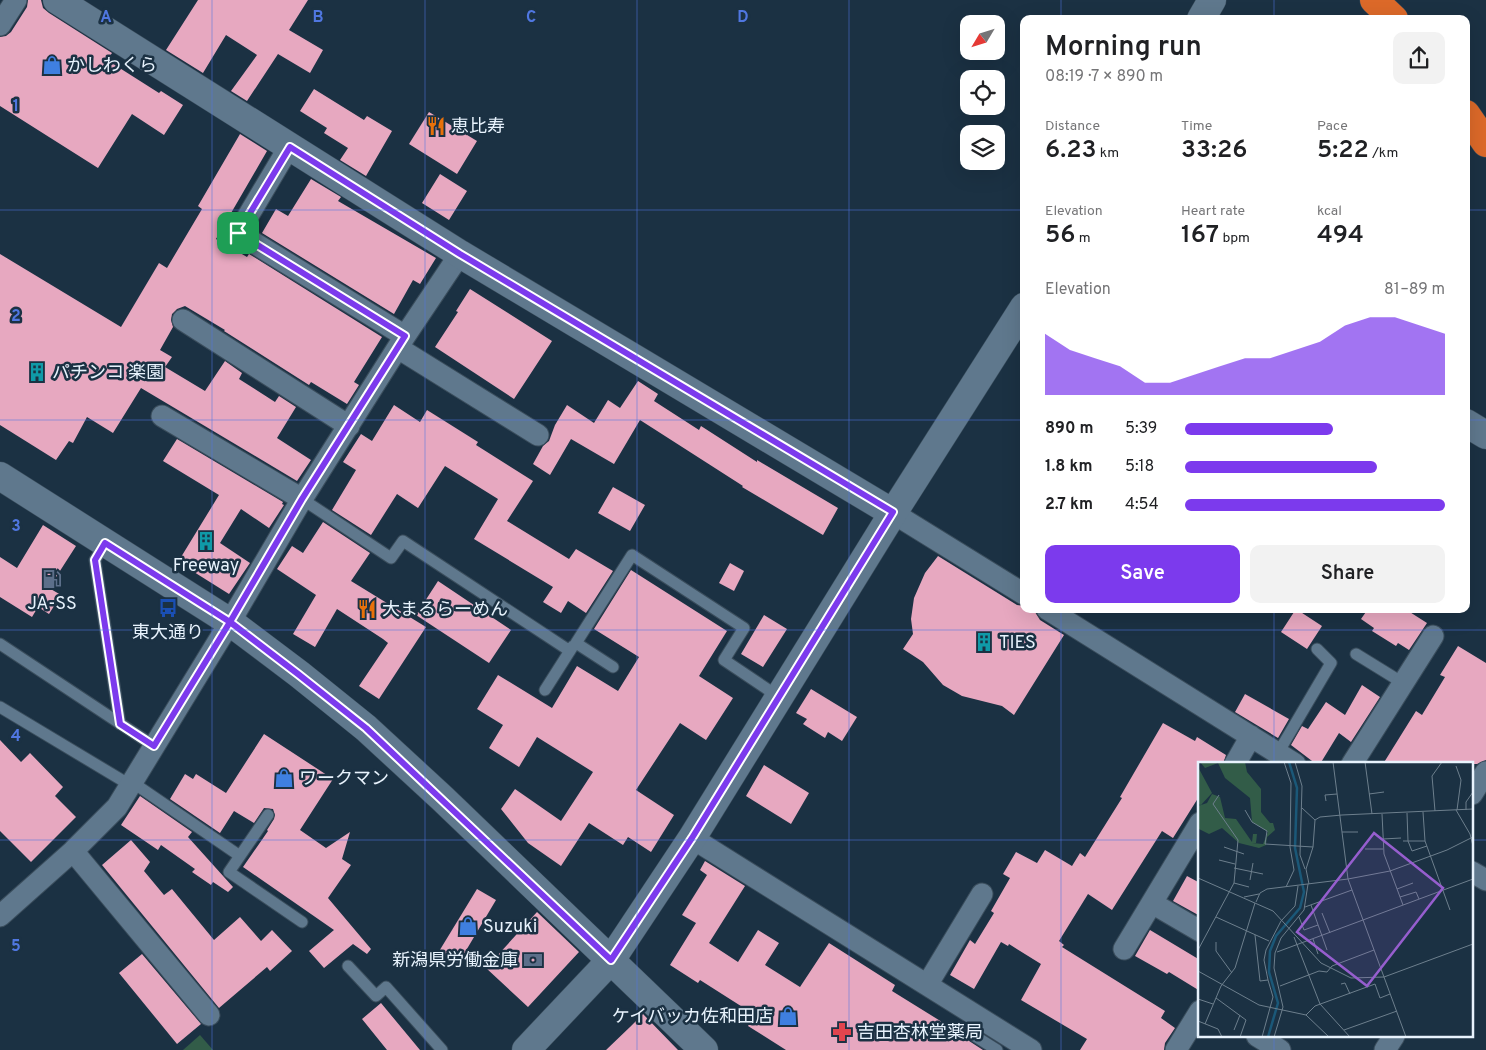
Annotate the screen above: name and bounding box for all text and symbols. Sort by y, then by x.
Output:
text: A [100,8,112,28]
text: B [312,8,324,28]
text: C [526,8,536,28]
text: D [737,8,749,28]
north arrow [960,15,1005,60]
map controls [960,15,1005,170]
text: Morning run [1045,30,1202,66]
button: share [1393,32,1445,84]
shop icon: かしわくら [41,54,63,76]
place label: かしわくら [67,55,157,78]
text: 08:19 · 7 × 890 m [1045,67,1163,87]
button: locate [960,70,1005,115]
text: 1 [13,97,19,117]
restaurant icon: 恵比寿 [425,115,447,137]
place label: 恵比寿 [451,116,505,139]
text: Distance [1045,118,1100,135]
text: Time [1181,118,1212,135]
text: Pace [1317,118,1348,135]
button: layers [960,125,1005,170]
text: 6.23 [1045,135,1096,167]
text: 33:26 [1181,135,1247,167]
text: 5:22 [1317,135,1369,167]
text: km [1096,145,1119,162]
text: /km [1369,145,1398,162]
text: Elevation [1045,203,1103,220]
text: Heart rate [1181,203,1245,220]
text: kcal [1317,203,1342,220]
pin [217,212,259,254]
icon: arrive [224,219,252,247]
text: 56 [1045,220,1076,252]
text: 167 [1181,220,1219,252]
text: 494 [1317,220,1364,252]
text: m [1076,230,1091,247]
text: bpm [1219,230,1250,247]
text: Elevation [1045,280,1111,300]
text: 81–89 m [1384,280,1445,300]
text: 2 [11,307,21,327]
building icon: パチンコ 楽園 [26,361,48,383]
place label: パチンコ 楽園 [52,362,164,385]
text: 890 m [1045,419,1093,439]
text: 5:39 [1125,419,1157,439]
text: 1.8 km [1045,457,1092,477]
text: 5:18 [1125,457,1154,477]
text: 2.7 km [1045,495,1093,515]
text: 4:54 [1125,495,1159,515]
text: 3 [11,517,21,537]
building icon: Freeway [195,530,217,552]
button: Save [1045,545,1240,603]
button: Share [1250,545,1445,603]
place label: Freeway [173,555,239,578]
fuel station icon: JA-SS [41,568,63,590]
place label: JA-SS [27,593,77,616]
bus stop icon: 東大通り [157,597,179,619]
restaurant icon: 大まるらーめん [356,598,378,620]
place label: 大まるらーめん [382,599,508,622]
place label: 東大通り [132,622,204,645]
building icon: TIES [973,631,995,653]
place label: TIES [999,632,1036,655]
text: 4 [11,727,21,747]
inset map [1198,762,1474,1038]
shop icon: ワークマン [273,767,295,789]
place label: ワークマン [299,768,389,791]
shop icon: Suzuki [457,915,479,937]
place label: Suzuki [483,916,537,939]
text: 5 [11,937,21,957]
bank icon: 新潟県労働金庫 [522,949,544,971]
place label: 新潟県労働金庫 [392,950,518,973]
shop icon: ケイバッカ佐和田店 [777,1005,799,1027]
place label: ケイバッカ佐和田店 [612,1006,773,1029]
pharmacy icon: 吉田杏林堂薬局 [831,1021,853,1043]
place label: 吉田杏林堂薬局 [857,1022,983,1045]

